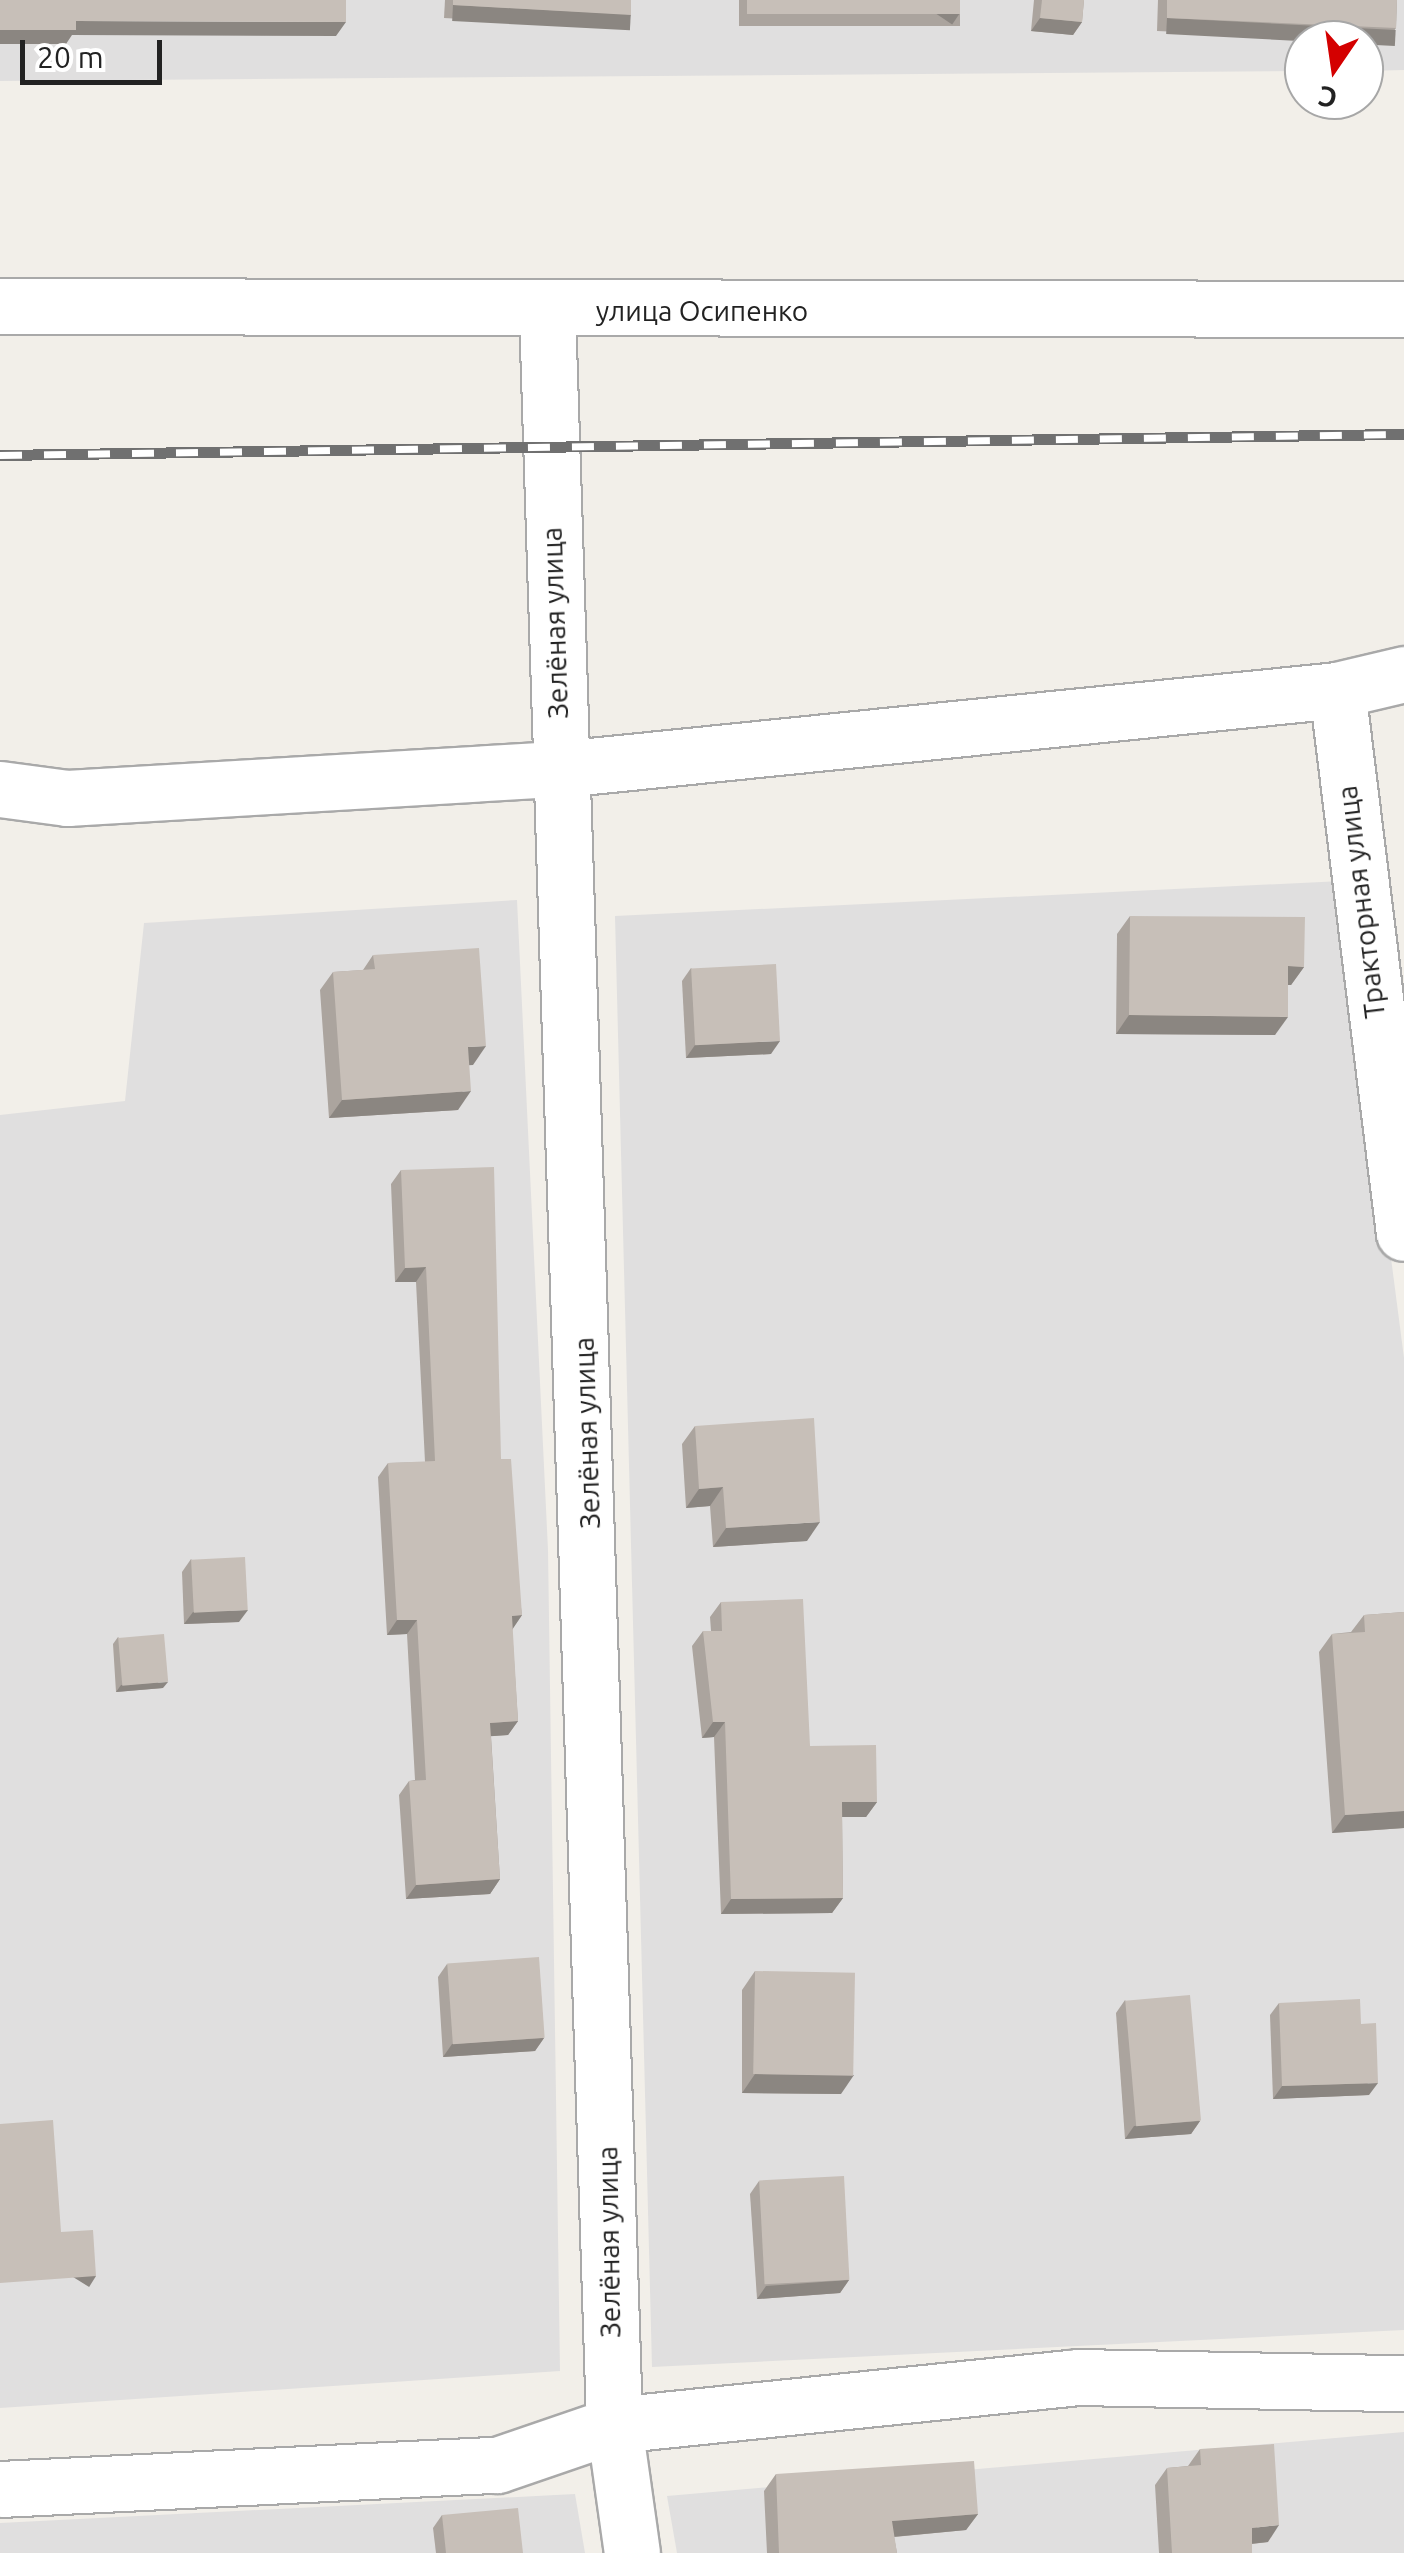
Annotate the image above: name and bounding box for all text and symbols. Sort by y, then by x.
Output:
scale bar [25,20,168,82]
north arrow [1284,20,1384,120]
text: 20 m [37,40,104,74]
text: С [1315,81,1340,115]
street label: улица Осипенко [596,294,808,328]
street label: Зелёная улица [535,527,575,719]
street label: Тракторная улица [1330,784,1392,1020]
street label: Зелёная улица [567,1337,607,1529]
street label: Зелёная улица [591,2146,627,2338]

